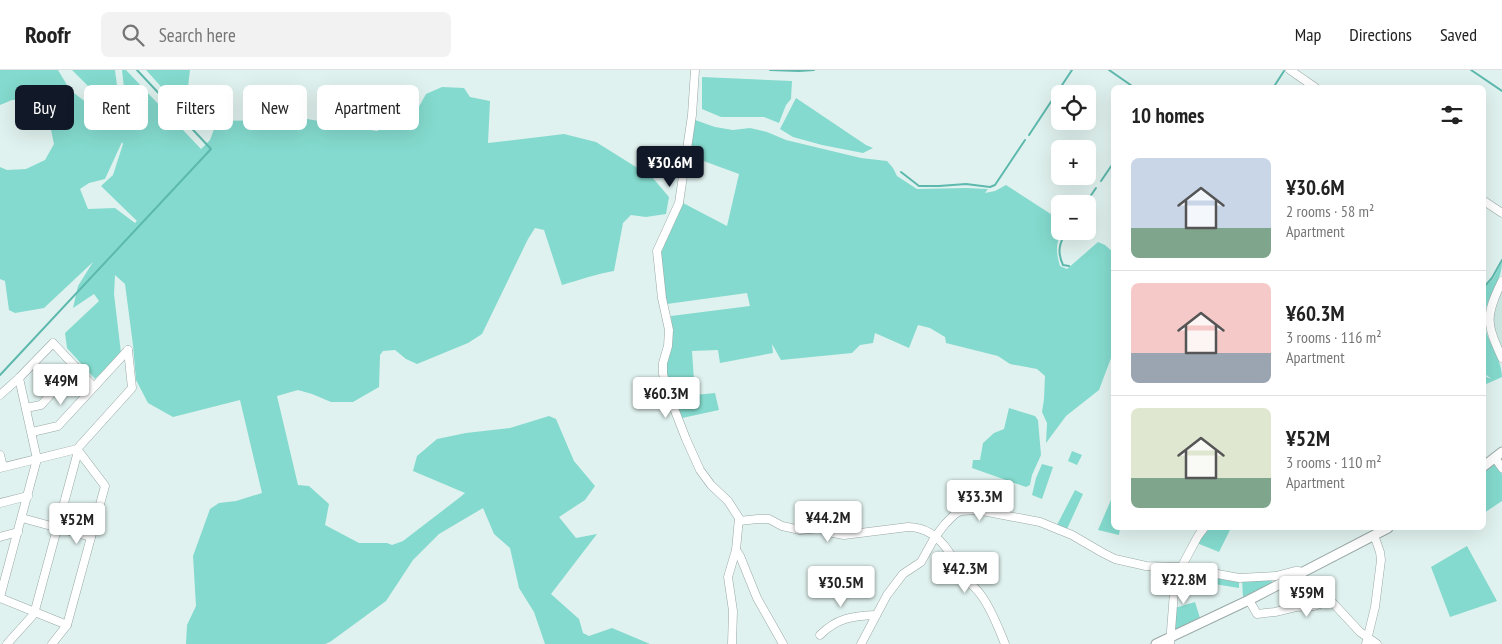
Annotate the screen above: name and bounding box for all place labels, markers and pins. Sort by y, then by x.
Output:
pin: ¥30.6M [629,146,711,188]
pin: ¥49M [31,364,91,406]
pin: ¥60.3M [625,376,707,419]
pin: ¥33.3M [939,480,1021,522]
pin: ¥44.2M [787,500,869,543]
pin: ¥52M [47,502,107,545]
pin: ¥42.3M [924,552,1006,594]
pin: ¥22.8M [1143,562,1225,605]
pin: ¥30.5M [800,566,882,608]
pin: ¥59M [1277,576,1337,618]

